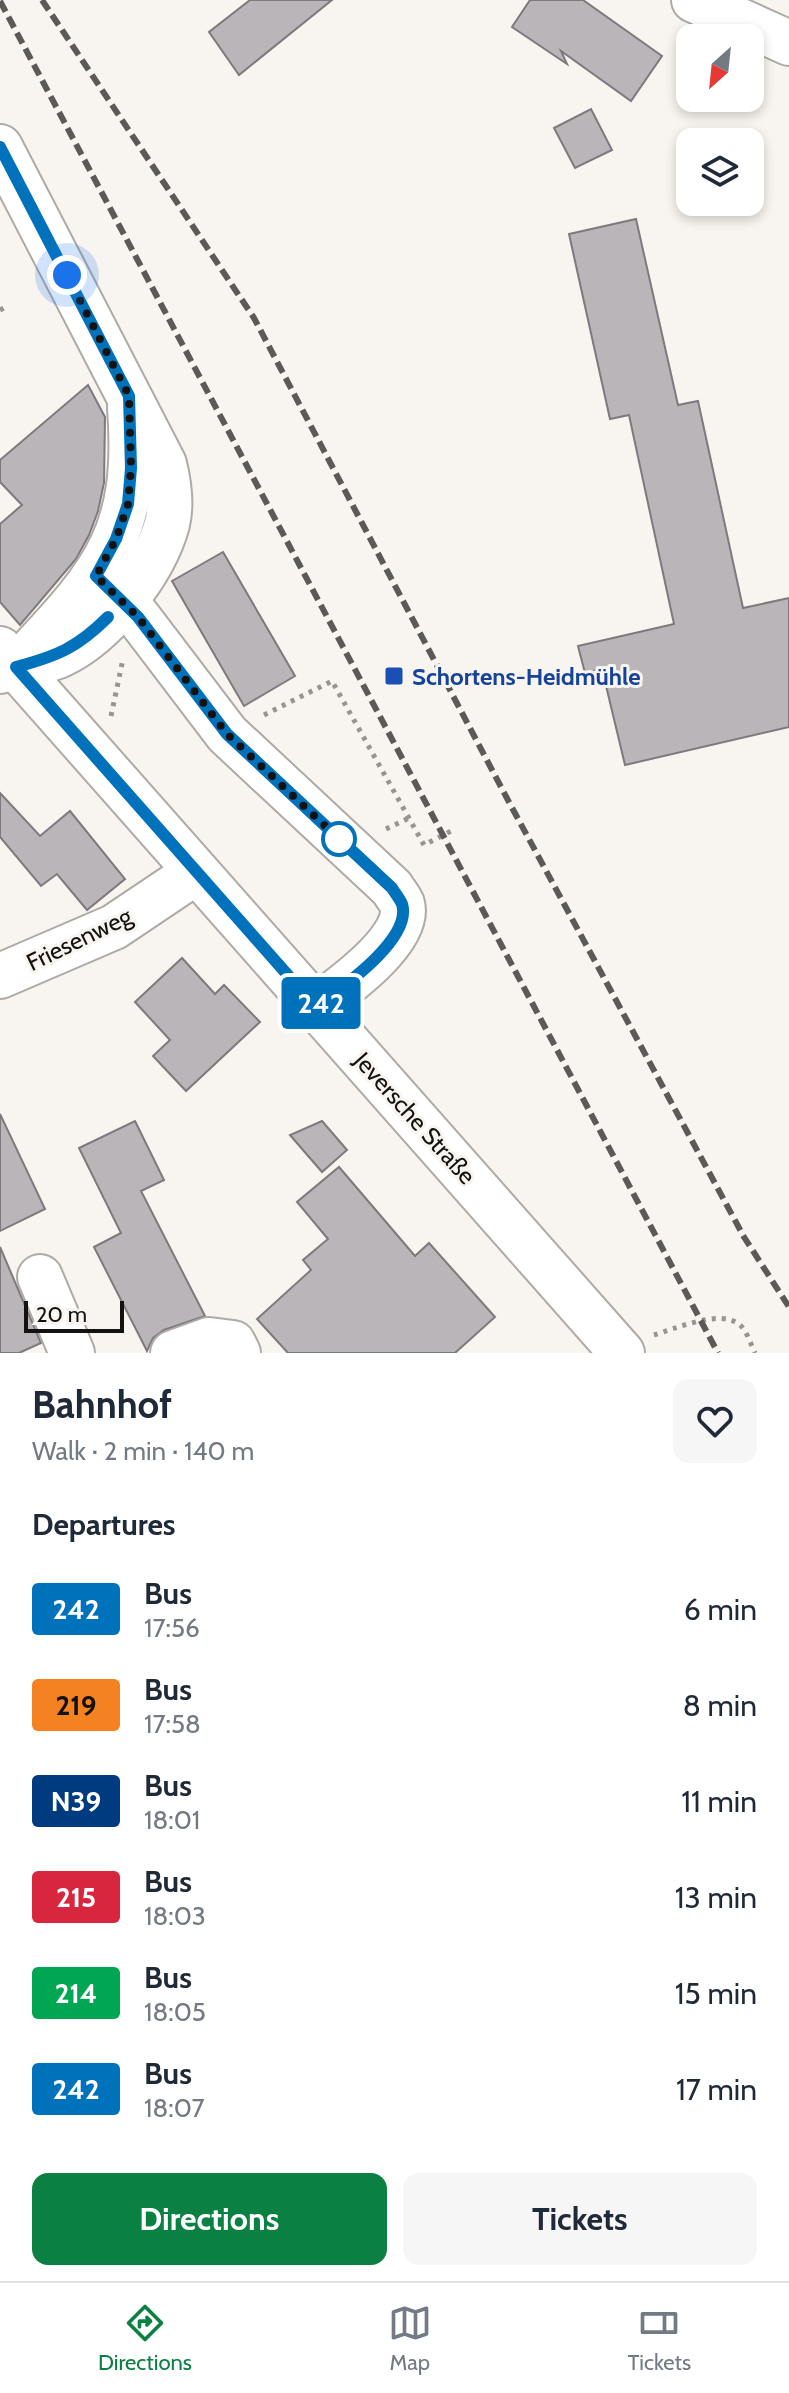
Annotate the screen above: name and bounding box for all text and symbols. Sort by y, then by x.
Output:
north arrow [676,24,764,112]
map controls [676,24,764,216]
button: layers [676,128,764,216]
your location [47,255,87,295]
place label: Schortens-Heidmühle [412,662,641,691]
marker: Schortens-Heidmühle [383,665,405,687]
unlabelled marker [322,822,356,856]
street label: Friesenweg [22,901,137,977]
line badge: 242 [275,977,367,1029]
text: 242 [297,986,345,1020]
street label: Jeversche Straße [347,1045,482,1190]
scale bar [24,1297,124,1333]
text: 20 m [36,1301,87,1328]
button: heart [673,1379,757,1463]
text: Bahnhof [32,1381,172,1428]
text: Walk · 2 min · 140 m [32,1435,254,1467]
text: Departures [32,1506,176,1543]
text: Bus [144,1575,192,1612]
text: 6 min [684,1591,757,1628]
text: 242 [52,1592,100,1626]
text: 17:56 [144,1612,200,1644]
text: Bus [144,1671,192,1708]
text: 8 min [683,1687,757,1724]
text: 219 [56,1688,96,1722]
text: 17:58 [144,1708,201,1740]
text: Bus [144,1767,192,1804]
text: 11 min [681,1783,757,1820]
text: N39 [51,1784,101,1818]
text: 18:01 [144,1804,200,1836]
text: Bus [144,1863,192,1900]
text: 13 min [675,1879,757,1916]
text: 215 [56,1880,96,1914]
text: 18:03 [144,1900,206,1932]
text: Bus [144,1959,192,1996]
text: 15 min [675,1975,757,2012]
text: 214 [55,1976,97,2010]
text: 18:05 [144,1996,206,2028]
text: Bus [144,2055,192,2092]
text: 17 min [676,2071,757,2108]
text: 242 [52,2072,100,2106]
text: 18:07 [144,2092,205,2124]
button: Directions [32,2173,387,2265]
button: Tickets [403,2173,757,2265]
tab: Directions [98,2301,192,2376]
tab: Map [388,2301,432,2376]
tab: Tickets [628,2301,691,2376]

